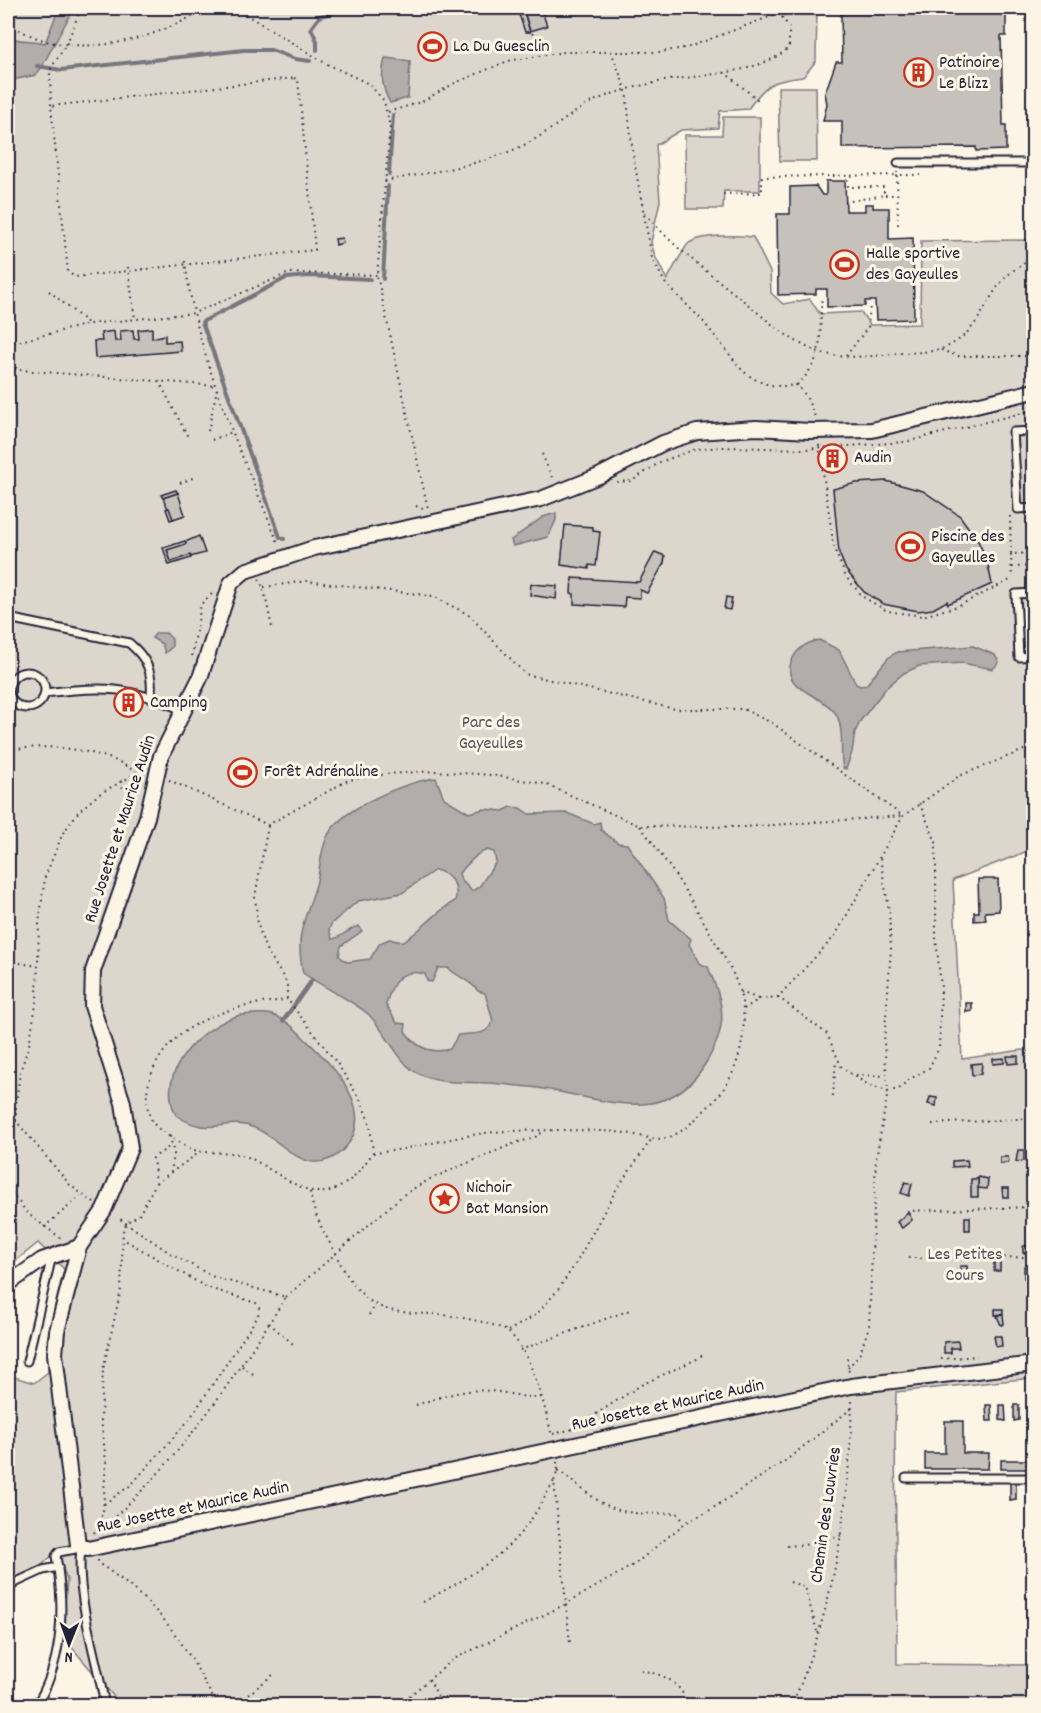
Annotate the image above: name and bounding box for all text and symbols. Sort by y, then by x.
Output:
sports icon: La Du Guesclin [416,31,448,63]
place label: La Du Guesclin [453,35,550,60]
place label: Patinoire Le Blizz [939,51,1000,97]
building icon: Patinoire Le Blizz [902,57,934,89]
place label: Halle sportive des Gayeulles [866,242,960,288]
sports icon: Halle sportive des Gayeulles [829,248,861,280]
building icon: Audin [817,442,849,474]
place label: Audin [854,446,892,471]
place label: Piscine des Gayeulles [931,525,1005,571]
sports icon: Piscine des Gayeulles [894,531,926,563]
building icon: Camping [113,687,145,719]
place label: Camping [150,691,208,716]
park label: Parc des Gayeulles [459,711,523,757]
street label: Rue Josette et Maurice Audin [79,732,163,926]
sports icon: Forêt Adrénaline [227,756,259,788]
place label: Forêt Adrénaline [264,760,379,785]
place label: Nichoir Bat Mansion [466,1176,548,1222]
place icon: Nichoir Bat Mansion [429,1182,461,1214]
park label: Les Petites Cours [927,1243,1003,1289]
street label: Rue Josette et Maurice Audin [569,1373,767,1439]
street label: Chemin des Louvries [805,1445,849,1585]
street label: Rue Josette et Maurice Audin [94,1475,292,1541]
north arrow [39,1614,99,1674]
text: N [65,1645,73,1668]

